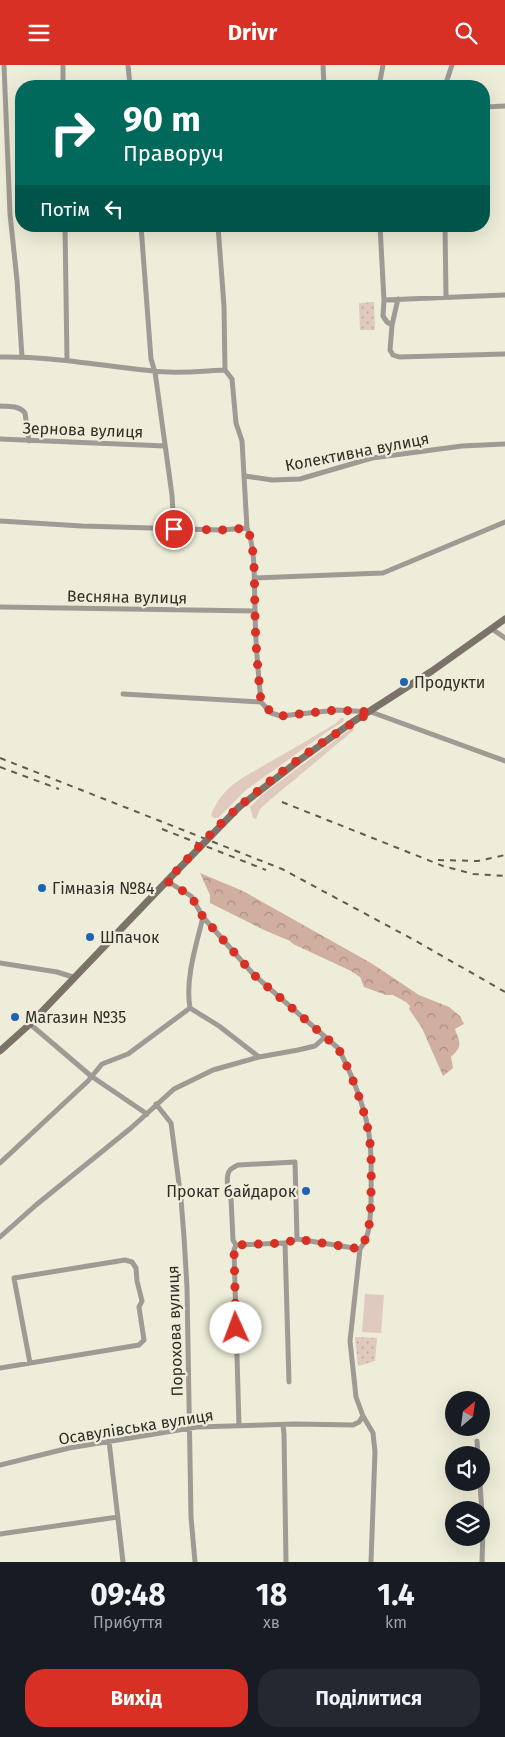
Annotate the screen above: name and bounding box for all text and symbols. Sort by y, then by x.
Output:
icon: menu [25,19,53,47]
text: Drivr [228,19,277,46]
icon: search [452,19,480,47]
text: 90 m [123,98,201,140]
icon: right [40,100,105,165]
text: Праворуч [123,140,224,167]
icon: left [100,195,128,223]
text: Потім [40,198,90,221]
street label: Зернова вулиця [22,418,144,442]
street label: Колективна вулиця [283,429,431,475]
pin [153,508,195,550]
icon: arrive [160,515,188,543]
street label: Весняна вулиця [67,586,187,608]
place label: Продукти [414,673,485,692]
marker: Продукти [398,676,410,688]
place label: Гімназія №84 [52,879,155,898]
marker: Гімназія №84 [36,882,48,894]
place label: Шпачок [100,928,160,947]
marker: Шпачок [84,931,96,943]
place label: Магазин №35 [25,1008,126,1027]
marker: Магазин №35 [9,1011,21,1023]
place label: Прокат байдарок [166,1182,297,1201]
marker: Прокат байдарок [300,1185,312,1197]
street label: Порохова вулиця [163,1265,187,1397]
position arrow [209,1301,261,1353]
north arrow [445,1391,490,1436]
map controls [445,1391,490,1546]
street label: Осавулівська вулиця [57,1405,215,1449]
button: sound [445,1446,490,1491]
button: layers [445,1501,490,1546]
text: 09:48 [90,1577,166,1613]
text: 18 [256,1577,287,1613]
text: 1.4 [377,1577,415,1613]
text: Прибуття [93,1613,163,1632]
text: хв [263,1613,280,1632]
text: km [385,1613,407,1632]
button: Вихід [25,1669,248,1727]
button: Поділитися [258,1669,480,1727]

